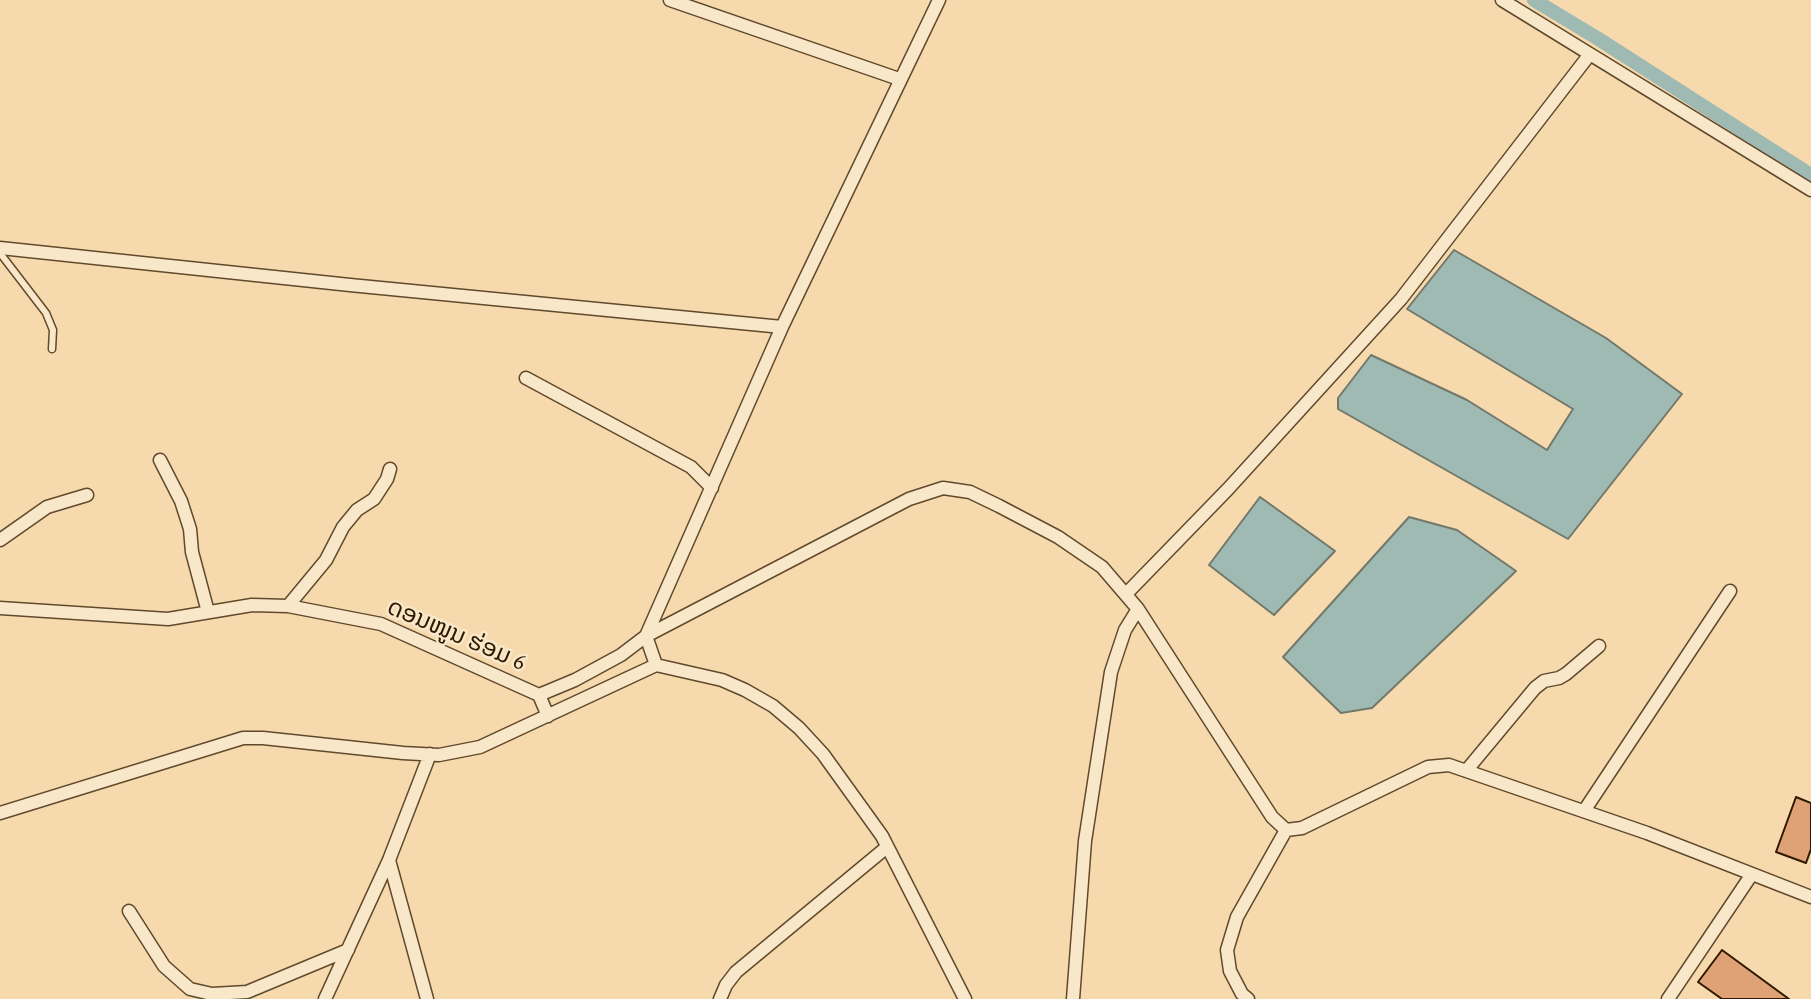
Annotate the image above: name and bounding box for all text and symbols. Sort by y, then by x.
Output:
street label: ດອນໜູນ ຮ່ອມ 6 [382,594,530,678]

